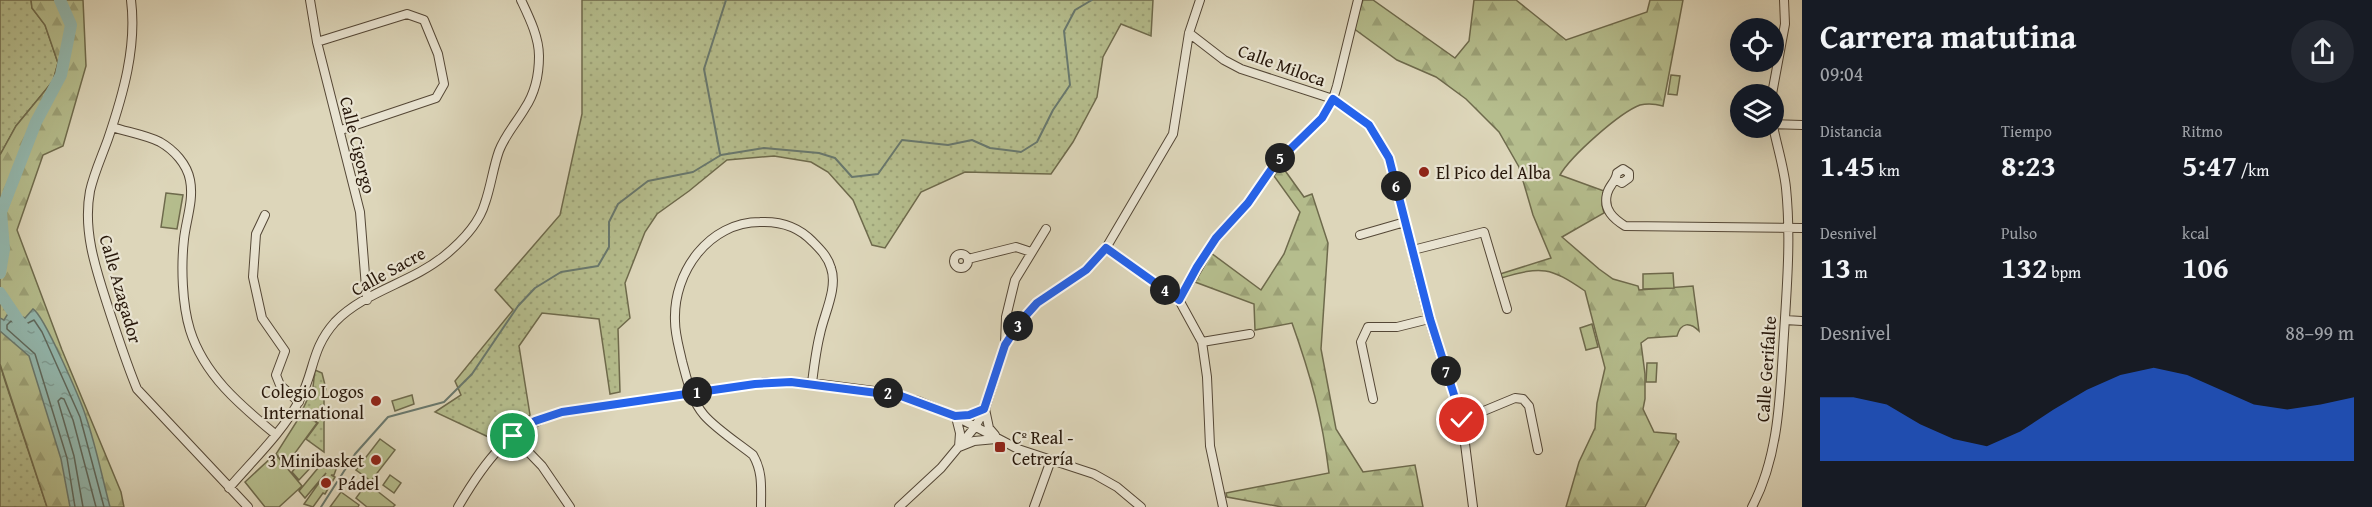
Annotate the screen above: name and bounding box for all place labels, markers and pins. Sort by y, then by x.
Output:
pin: 5 [1265,143,1295,173]
place label: El Pico del Alba [1436,159,1551,186]
marker: El Pico del Alba [1417,165,1431,179]
pin: 6 [1381,171,1411,201]
pin: 4 [1150,275,1180,305]
pin: 3 [1003,311,1033,341]
pin: 7 [1431,356,1461,386]
pin: 1 [682,377,712,407]
place label: Colegio Logos International [261,378,364,426]
pin: 2 [873,378,903,408]
marker: Colegio Logos International [369,394,383,408]
pin [1436,394,1487,445]
pin [487,410,538,461]
place label: Cº Real - Cetrería [1012,424,1074,472]
marker: Cº Real - Cetrería [993,440,1007,454]
place label: 3 Minibasket [268,447,365,474]
marker: 3 Minibasket [369,453,383,467]
place label: Pádel [338,470,379,497]
marker: Pádel [319,476,333,490]

